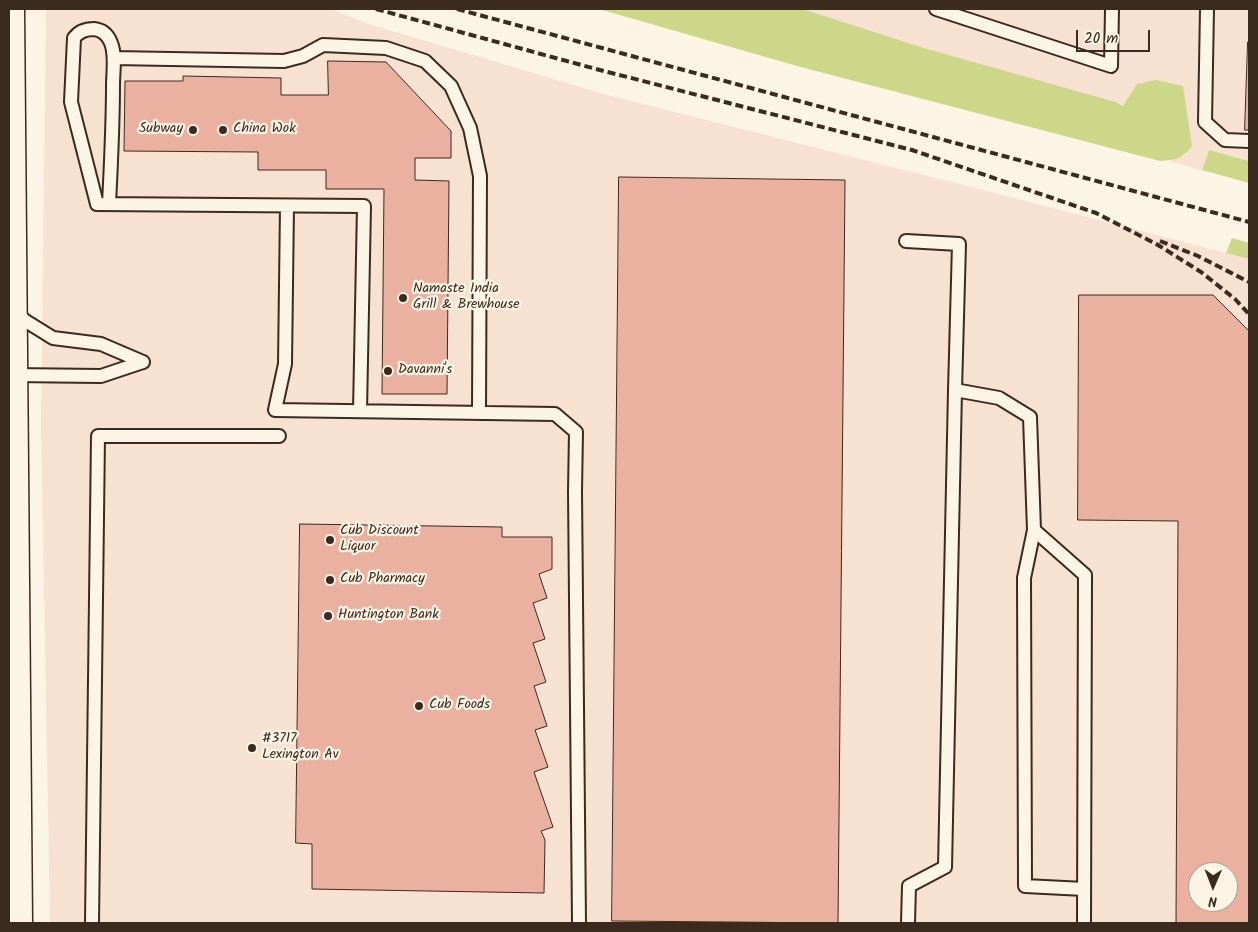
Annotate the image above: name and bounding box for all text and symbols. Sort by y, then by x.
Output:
scale bar [1078,20,1152,52]
text: 20 m [1084,27,1118,51]
place label: Subway [139,122,183,138]
place label: China Wok [233,122,296,138]
marker: Subway [187,124,199,136]
marker: China Wok [217,124,229,136]
place label: Namaste India Grill & Brewhouse [413,282,520,314]
marker: Namaste India Grill & Brewhouse [397,292,409,304]
place label: Davanni's [398,363,452,379]
marker: Davanni's [382,365,394,377]
place label: Cub Discount Liquor [340,524,419,556]
marker: Cub Discount Liquor [324,534,336,546]
place label: Cub Pharmacy [340,572,425,588]
marker: Cub Pharmacy [324,574,336,586]
place label: Huntington Bank [338,608,439,624]
marker: Huntington Bank [322,610,334,622]
place label: Cub Foods [429,698,490,714]
marker: Cub Foods [413,700,425,712]
place label: #3717 Lexington Av [262,732,339,764]
marker: #3717 Lexington Av [246,742,258,754]
north arrow [1188,862,1238,912]
text: N [1208,890,1217,912]

